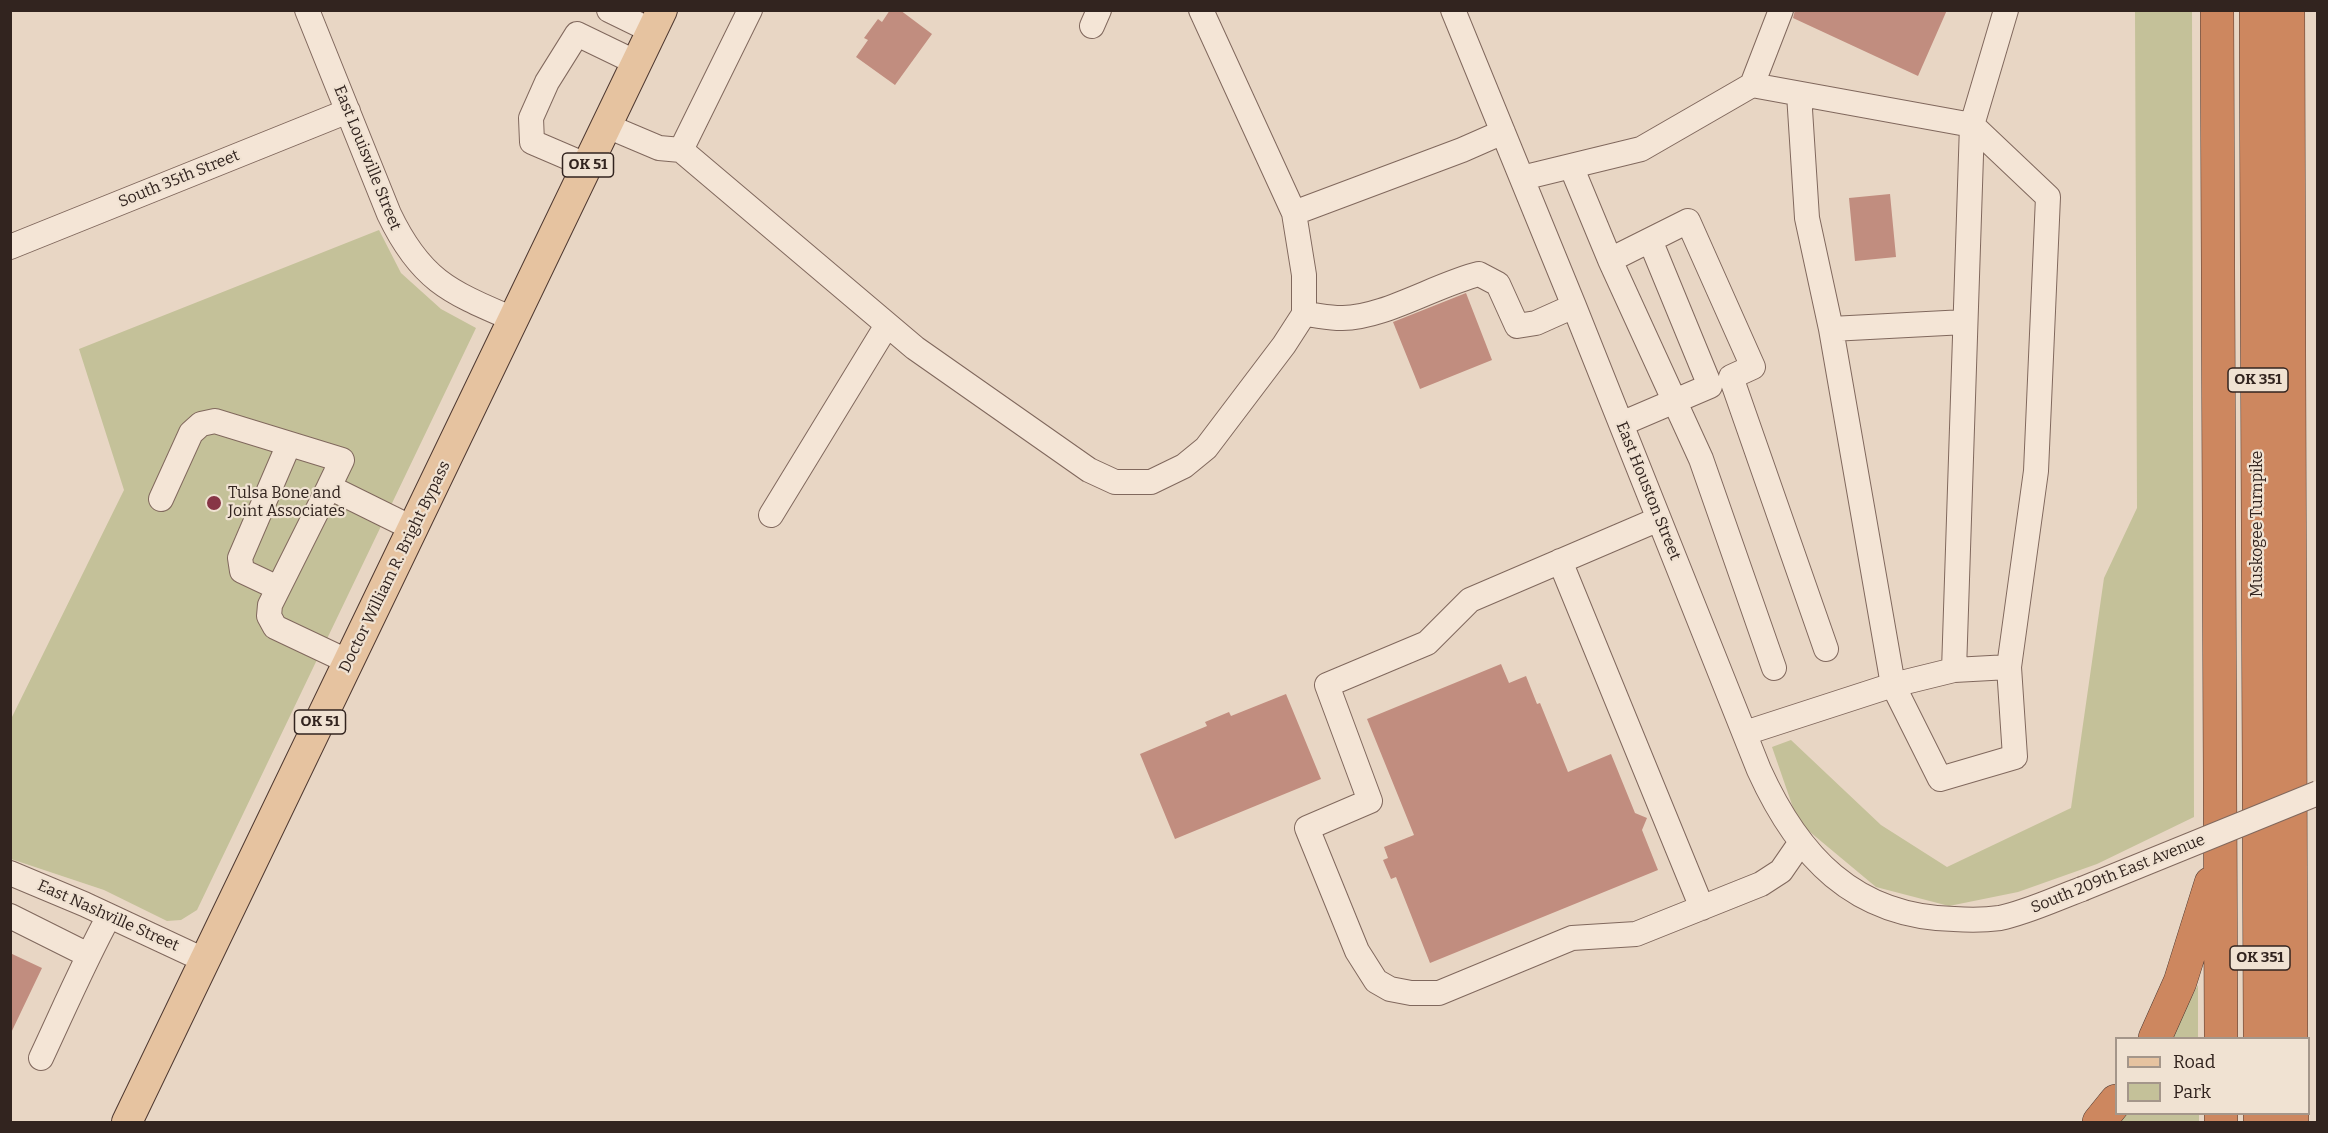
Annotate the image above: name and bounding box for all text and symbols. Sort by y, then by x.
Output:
street label: East Louisville Street [329,83,405,233]
street label: South 35th Street [116,146,242,212]
road number: OK 51 [562,153,614,177]
road number: OK 351 [2228,368,2288,392]
street label: East Houston Street [1611,419,1685,563]
street label: Muskogee Turnpike [2248,451,2268,597]
street label: Doctor William R. Bright Bypass [335,458,455,676]
place label: Tulsa Bone and Joint Associates [228,484,345,522]
marker: Tulsa Bone and Joint Associates [205,494,223,512]
road number: OK 51 [294,710,346,734]
street label: South 209th East Avenue [2028,830,2208,918]
street label: East Nashville Street [34,876,182,956]
road number: OK 351 [2230,946,2290,970]
legend [2115,1037,2310,1115]
text: Road [2173,1051,2215,1073]
text: Park [2173,1081,2211,1103]

